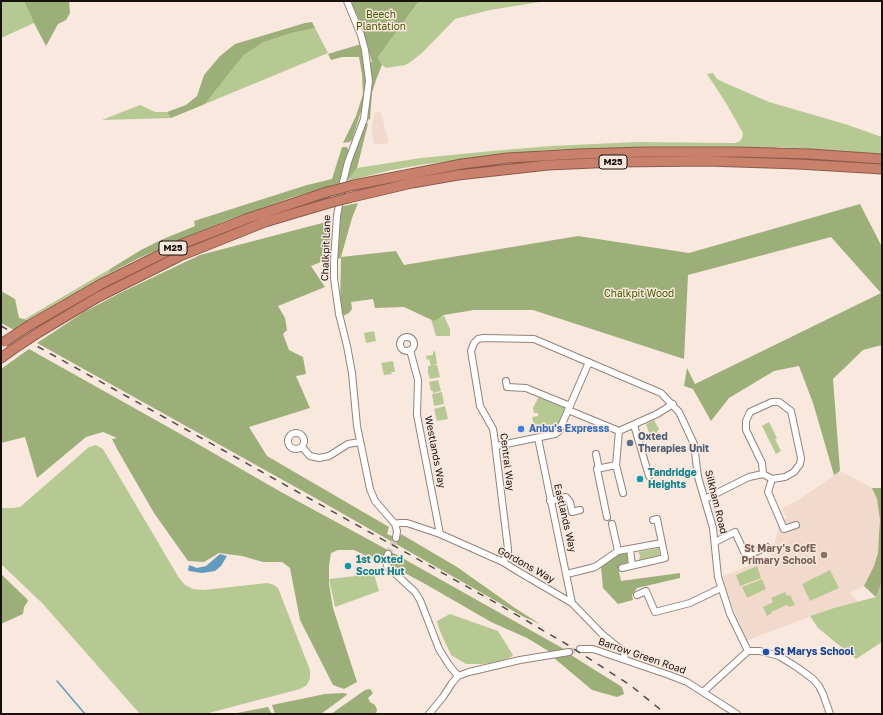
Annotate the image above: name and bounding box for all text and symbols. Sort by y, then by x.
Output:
park label: Beech Plantation [356,9,406,32]
road number: M25 [599,155,627,169]
street label: Chalkpit Lane [319,215,333,281]
road number: M25 [159,241,187,255]
park label: Chalkpit Wood [604,288,674,300]
street label: Westlands Way [422,415,448,489]
place label: Anbu's Expresss [529,423,609,435]
marker: Anbu's Expresss [516,424,526,434]
place label: Oxted Therapies Unit [638,431,709,454]
street label: Central Way [498,432,516,492]
marker: Oxted Therapies Unit [625,438,635,448]
place label: Tandridge Heights [648,467,697,490]
street label: Silkham Road [702,469,730,535]
marker: Tandridge Heights [635,474,645,484]
street label: Eastlands Way [551,482,579,554]
place label: St Mary's CofE Primary School [742,543,816,566]
street label: Gordons Way [495,544,557,586]
marker: St Mary's CofE Primary School [819,550,829,560]
place label: 1st Oxted Scout Hut [356,554,404,578]
marker: 1st Oxted Scout Hut [343,561,353,571]
street label: Barrow Green Road [596,635,688,677]
place label: St Marys School [774,646,854,658]
marker: St Marys School [761,647,771,657]

